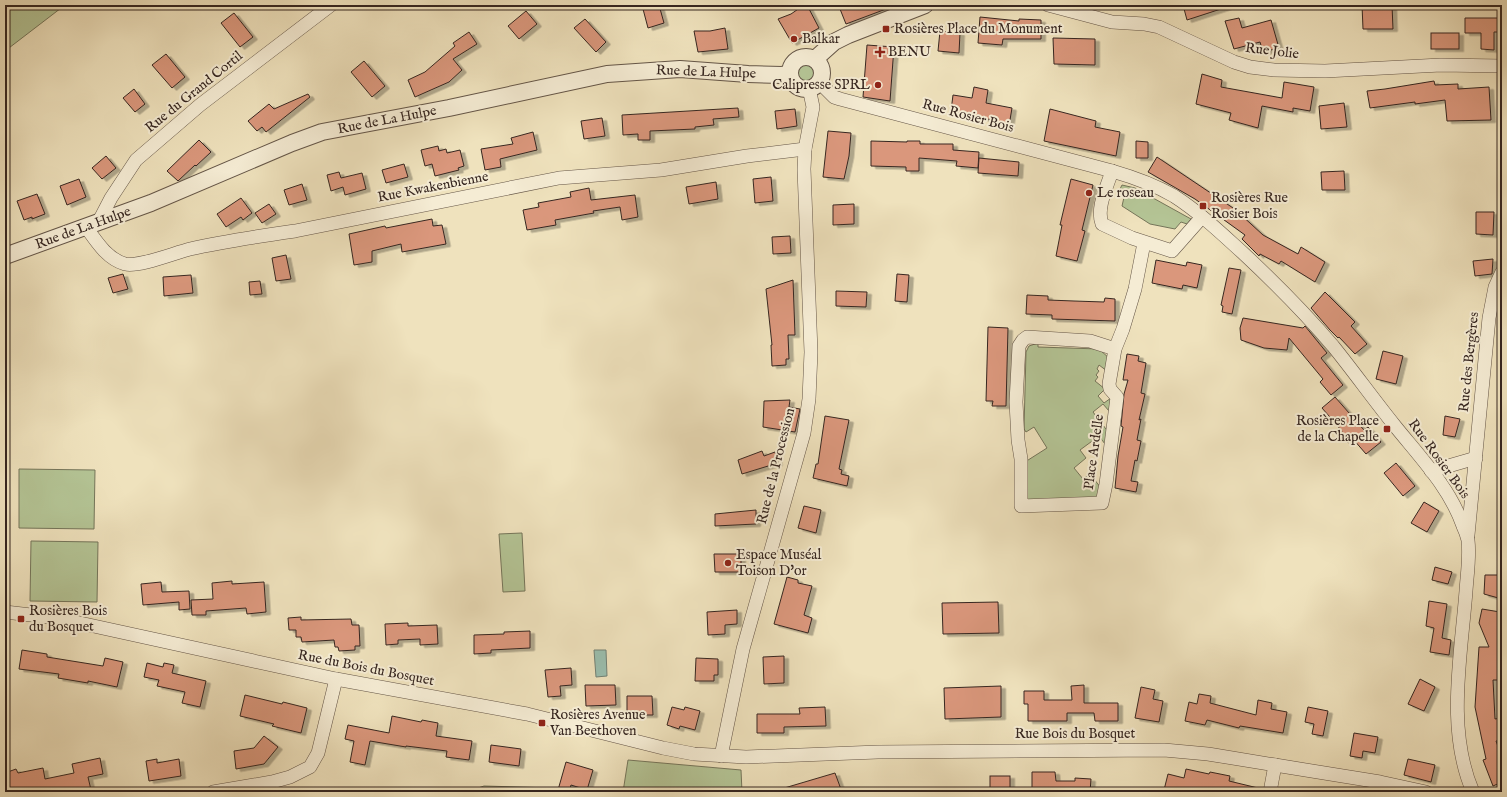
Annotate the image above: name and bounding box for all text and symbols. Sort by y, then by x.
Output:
place label: Rosières Place du Monument [894,20,1063,38]
marker: Rosières Place du Monument [881,24,891,34]
place label: Balkar [802,30,840,48]
marker: Balkar [789,34,799,44]
street label: Rue Jolie [1244,39,1301,63]
place label: BENU [888,43,931,61]
street label: Rue du Grand Cortil [142,47,247,137]
marker: BENU [875,47,885,57]
street label: Rue de La Hulpe [656,61,757,83]
place label: Calipresse SPRL [772,76,870,94]
marker: Calipresse SPRL [873,80,883,90]
street label: Rue Rosier Bois [920,95,1016,137]
street label: Rue de La Hulpe [336,101,438,138]
street label: Rue Kwakenbienne [376,167,490,207]
place label: Le roseau [1097,184,1154,202]
marker: Le roseau [1084,188,1094,198]
place label: Rosières Rue Rosier Bois [1211,189,1289,223]
marker: Rosières Rue Rosier Bois [1198,201,1208,211]
street label: Rue de La Hulpe [33,202,134,254]
street label: Rue des Bergères [1455,311,1483,413]
street label: Rue de la Procession [753,406,799,526]
place label: Rosières Place de la Chapelle [1296,412,1380,446]
street label: Place Ardelle [1080,413,1108,491]
street label: Rue Rosier Bois [1404,416,1474,502]
marker: Rosières Place de la Chapelle [1382,424,1392,434]
place label: Espace Muséal Toison D'or [736,546,821,580]
marker: Espace Muséal Toison D'or [723,558,733,568]
place label: Rosières Bois du Bosquet [29,602,107,636]
marker: Rosières Bois du Bosquet [16,614,26,624]
street label: Rue du Bois du Bosquet [296,646,436,690]
place label: Rosières Avenue Van Beethoven [549,706,646,740]
marker: Rosières Avenue Van Beethoven [537,718,547,728]
street label: Rue Bois du Bosquet [1015,725,1136,743]

